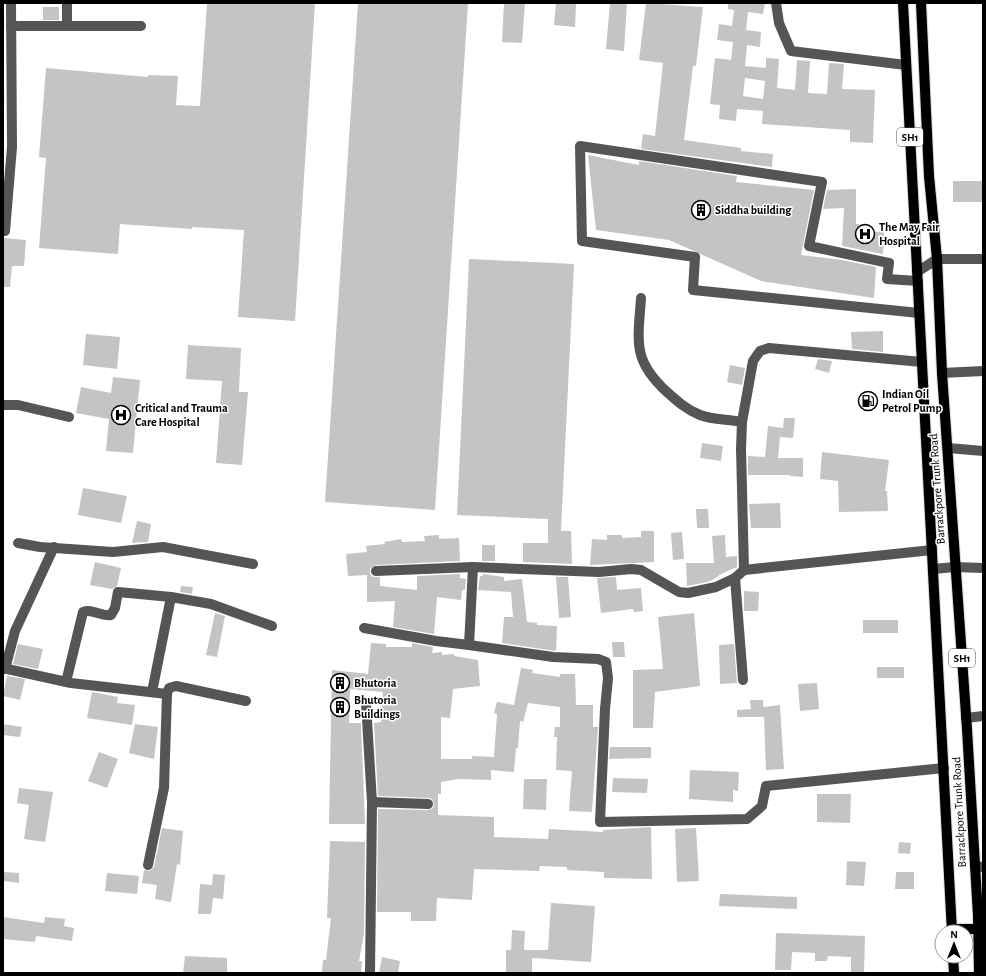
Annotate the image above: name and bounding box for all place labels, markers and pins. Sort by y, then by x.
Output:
building icon: Siddha building [690,199,712,221]
place label: Siddha building [715,204,792,216]
place label: The May Fair Hospital [879,221,940,247]
hospital icon: The May Fair Hospital [854,223,876,245]
place label: Indian Oil Petrol Pump [882,388,942,414]
fuel station icon: Indian Oil Petrol Pump [857,390,879,412]
place label: Critical and Trauma Care Hospital [135,402,228,428]
hospital icon: Critical and Trauma Care Hospital [110,404,132,426]
building icon: Bhutoria [329,672,351,694]
place label: Bhutoria [354,677,397,689]
place label: Bhutoria Buildings [354,694,400,720]
building icon: Bhutoria Buildings [329,696,351,718]

